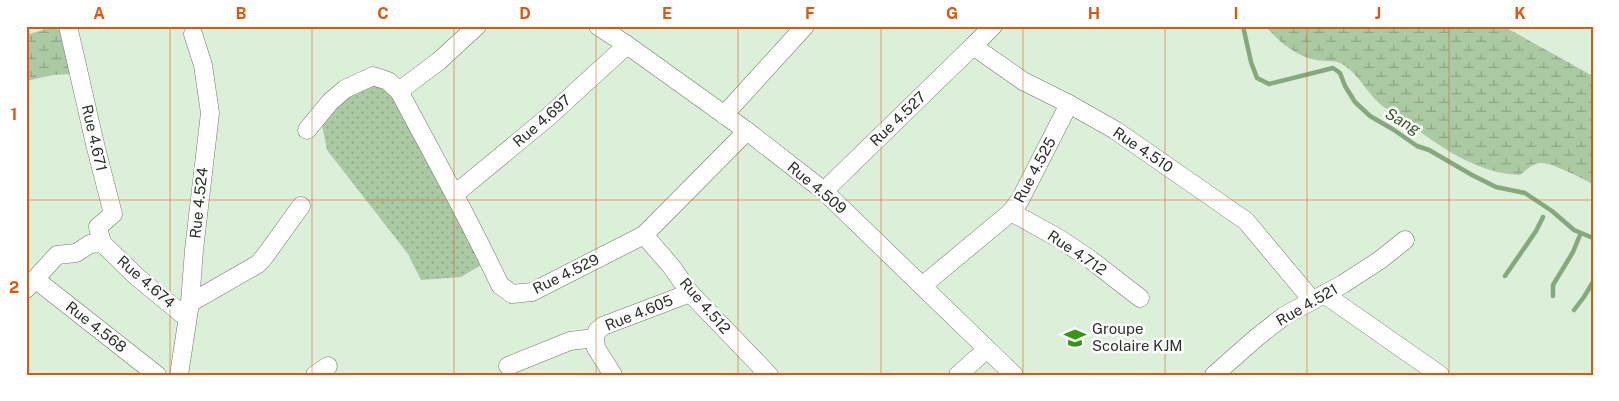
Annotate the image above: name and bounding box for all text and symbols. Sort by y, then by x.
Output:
text: A [93,4,105,23]
text: B [236,4,247,23]
text: C [377,4,389,23]
text: D [519,4,531,23]
text: E [662,4,672,23]
text: F [805,4,815,23]
text: G [946,4,958,23]
text: H [1088,4,1100,23]
text: I [1234,4,1238,23]
text: J [1375,4,1381,23]
text: K [1514,4,1526,23]
street label: Rue 4.527 [866,88,929,149]
street label: Rue 4.697 [509,91,574,150]
street label: Rue 4.671 [79,103,110,173]
water label: Sang [1382,104,1424,139]
text: 1 [11,105,17,124]
street label: Rue 4.510 [1110,123,1176,176]
street label: Rue 4.525 [1010,134,1059,205]
street label: Rue 4.509 [784,158,850,217]
street label: Rue 4.524 [186,166,211,239]
street label: Rue 4.712 [1045,227,1110,278]
street label: Rue 4.529 [530,250,602,297]
street label: Rue 4.674 [114,252,179,311]
street label: Rue 4.512 [677,274,734,337]
text: 2 [9,278,19,297]
street label: Rue 4.521 [1273,280,1341,329]
street label: Rue 4.605 [602,291,675,334]
street label: Rue 4.568 [63,298,130,356]
place label: Groupe Scolaire KJM [1092,320,1183,354]
school or university icon: Groupe Scolaire KJM [1062,325,1088,351]

